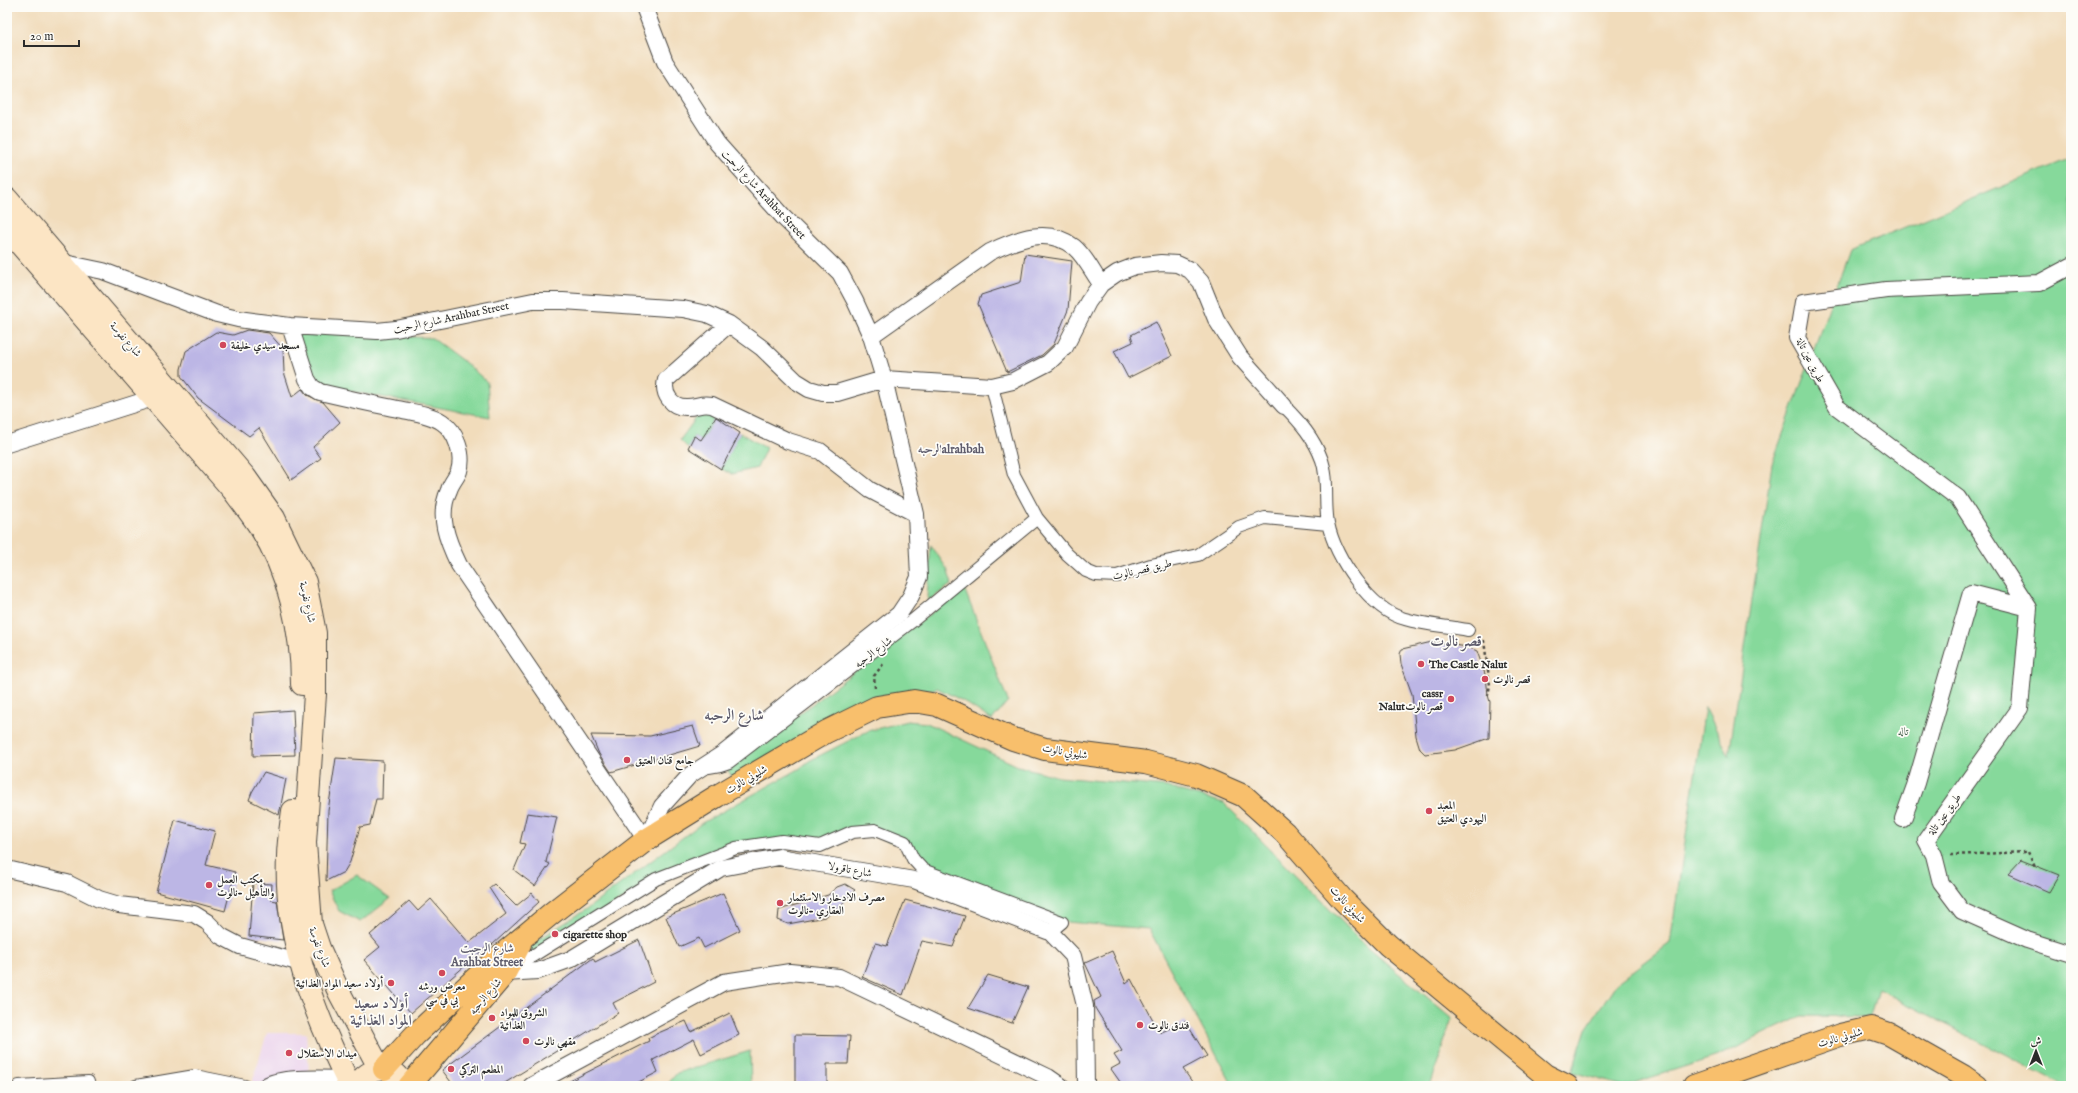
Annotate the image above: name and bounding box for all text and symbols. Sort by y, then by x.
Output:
scale bar [24,22,79,48]
text: 20 m [30,29,53,44]
street label: شارع الرحبت Arahbat Street [717,147,809,244]
street label: شارع الرحبت Arahbat Street [392,299,511,339]
street label: شارع نفوسة [105,319,144,361]
street label: طريق عين تالة [1792,335,1828,385]
place label: مسجد سيدي خليفة [231,339,300,354]
marker: مسجد سيدي خليفة [218,340,228,350]
district label: الرحبهalrahbah [918,442,985,457]
street label: طريق قصر نالوت [1111,556,1173,584]
street label: شارع نفوسة [294,580,319,625]
district label: قصر نالوت [1430,632,1482,652]
street label: شارع الرحبه [852,634,896,673]
place label: The Castle Nalut [1428,658,1508,672]
marker: The Castle Nalut [1416,659,1426,669]
place label: قصر نالوت [1493,673,1531,687]
marker: قصر نالوت [1480,674,1490,684]
place label: cassr Nalutقصر نالوت [1378,687,1444,714]
marker: cassr Nalutقصر نالوت [1446,694,1456,704]
district label: شارع الرحبه [704,706,764,727]
park label: تاله [1898,725,1909,739]
street label: شليوني نالوت [1041,741,1089,764]
place label: جامع قنان العتيق [635,754,694,771]
marker: جامع قنان العتيق [622,755,632,765]
street label: شليوني نالوت [723,762,770,798]
street label: طريق عين تالة [1924,791,1965,839]
place label: المعبد اليهودي العتيق [1437,799,1486,827]
marker: المعبد اليهودي العتيق [1424,806,1434,816]
street label: شارع تاقرولا [826,859,873,883]
place label: مكتب العمل والتأهيل -نالوت [217,873,274,901]
marker: مكتب العمل والتأهيل -نالوت [204,880,214,890]
street label: شليوني نالوت [1326,883,1368,927]
place label: مصرف الادخار والاستثمار العقاري -نالوت [786,891,885,919]
marker: مصرف الادخار والاستثمار العقاري -نالوت [775,898,785,908]
street label: شارع نفوسة [303,925,333,970]
place label: cigarette shop [563,928,627,942]
marker: cigarette shop [550,929,560,939]
district label: شارع الرحبت Arahbat Street [450,941,524,970]
marker: معرض ورشه بي في سي [437,968,447,978]
place label: أولاد سعيد المواد الغذائية [296,975,383,991]
street label: شارع الرحبه [466,975,507,1019]
marker: أولاد سعيد المواد الغذائية [386,978,396,988]
place label: معرض ورشه بي في سي [418,980,466,1010]
district label: أولاد سعيد المواد الغذائية [350,992,412,1030]
place label: الشروق للمواد الغذائية [500,1006,547,1033]
marker: الشروق للمواد الغذائية [487,1013,497,1023]
place label: فندق نالوت [1148,1019,1190,1033]
marker: فندق نالوت [1135,1020,1145,1030]
street label: شليوني نالوت [1816,1025,1865,1052]
north arrow [2016,1031,2056,1071]
place label: مقهي نالوت [534,1035,576,1051]
text: ش [2031,1035,2042,1049]
marker: مقهي نالوت [521,1036,531,1046]
place label: ميدان الاستقلال [297,1047,357,1061]
marker: ميدان الاستقلال [284,1048,294,1058]
place label: المطعم التركي [458,1063,503,1080]
marker: المطعم التركي [446,1064,456,1074]

